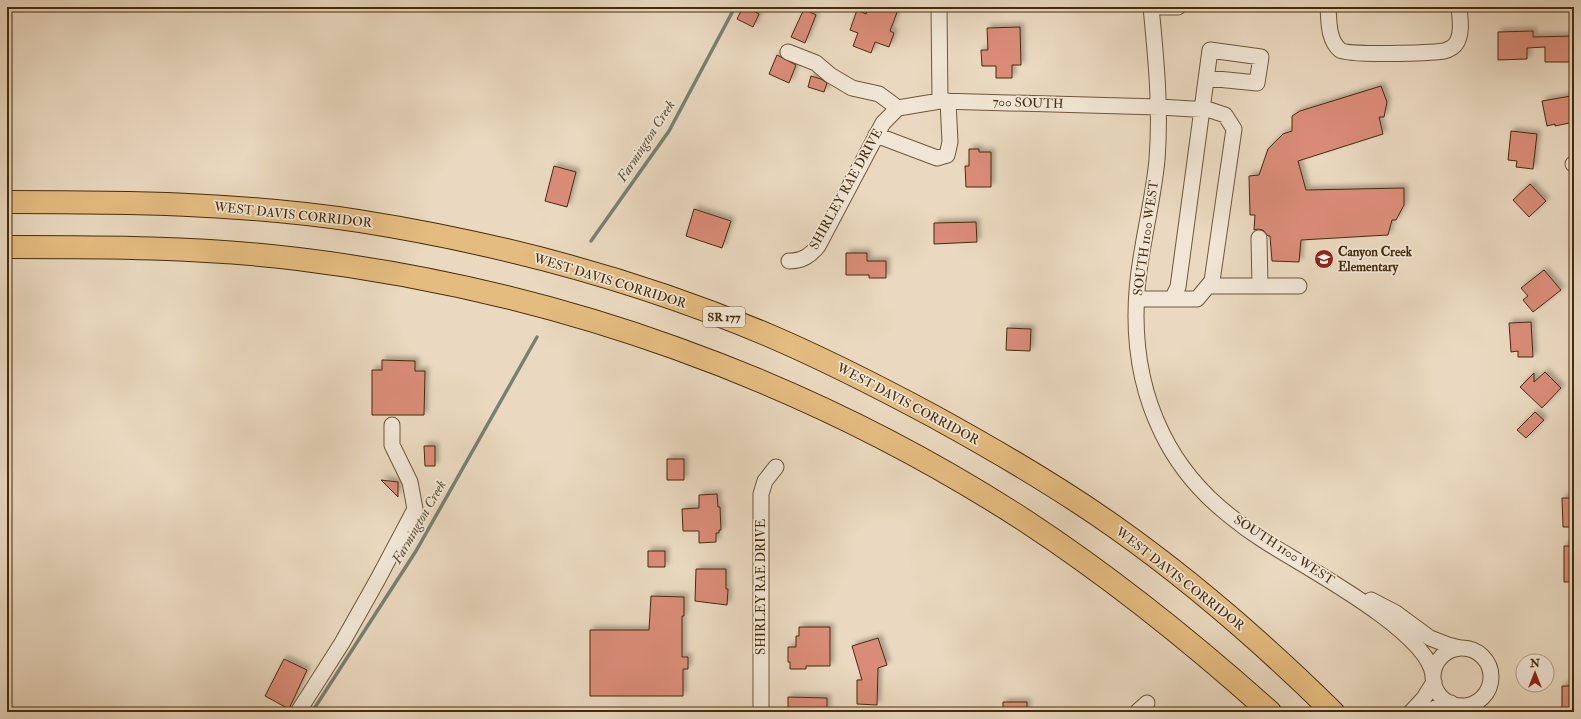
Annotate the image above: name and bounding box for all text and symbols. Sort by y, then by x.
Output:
street label: 700 SOUTH [992,94,1064,112]
water label: Farmington Creek [613,97,679,186]
street label: SHIRLEY RAE DRIVE [806,126,886,252]
street label: SOUTH 1100 WEST [1130,179,1162,297]
street label: WEST DAVIS CORRIDOR [212,199,373,231]
place label: Canyon Creek Elementary [1338,244,1413,276]
school or university icon: Canyon Creek Elementary [1313,248,1335,270]
street label: WEST DAVIS CORRIDOR [531,250,689,312]
road number: SR 177 [703,307,745,327]
street label: WEST DAVIS CORRIDOR [833,359,982,449]
water label: Farmington Creek [388,477,450,568]
street label: SOUTH 1100 WEST [1231,512,1337,589]
street label: SHIRLEY RAE DRIVE [753,519,769,655]
street label: WEST DAVIS CORRIDOR [1112,523,1248,635]
north arrow [1515,653,1555,693]
text: N [1529,657,1541,670]

